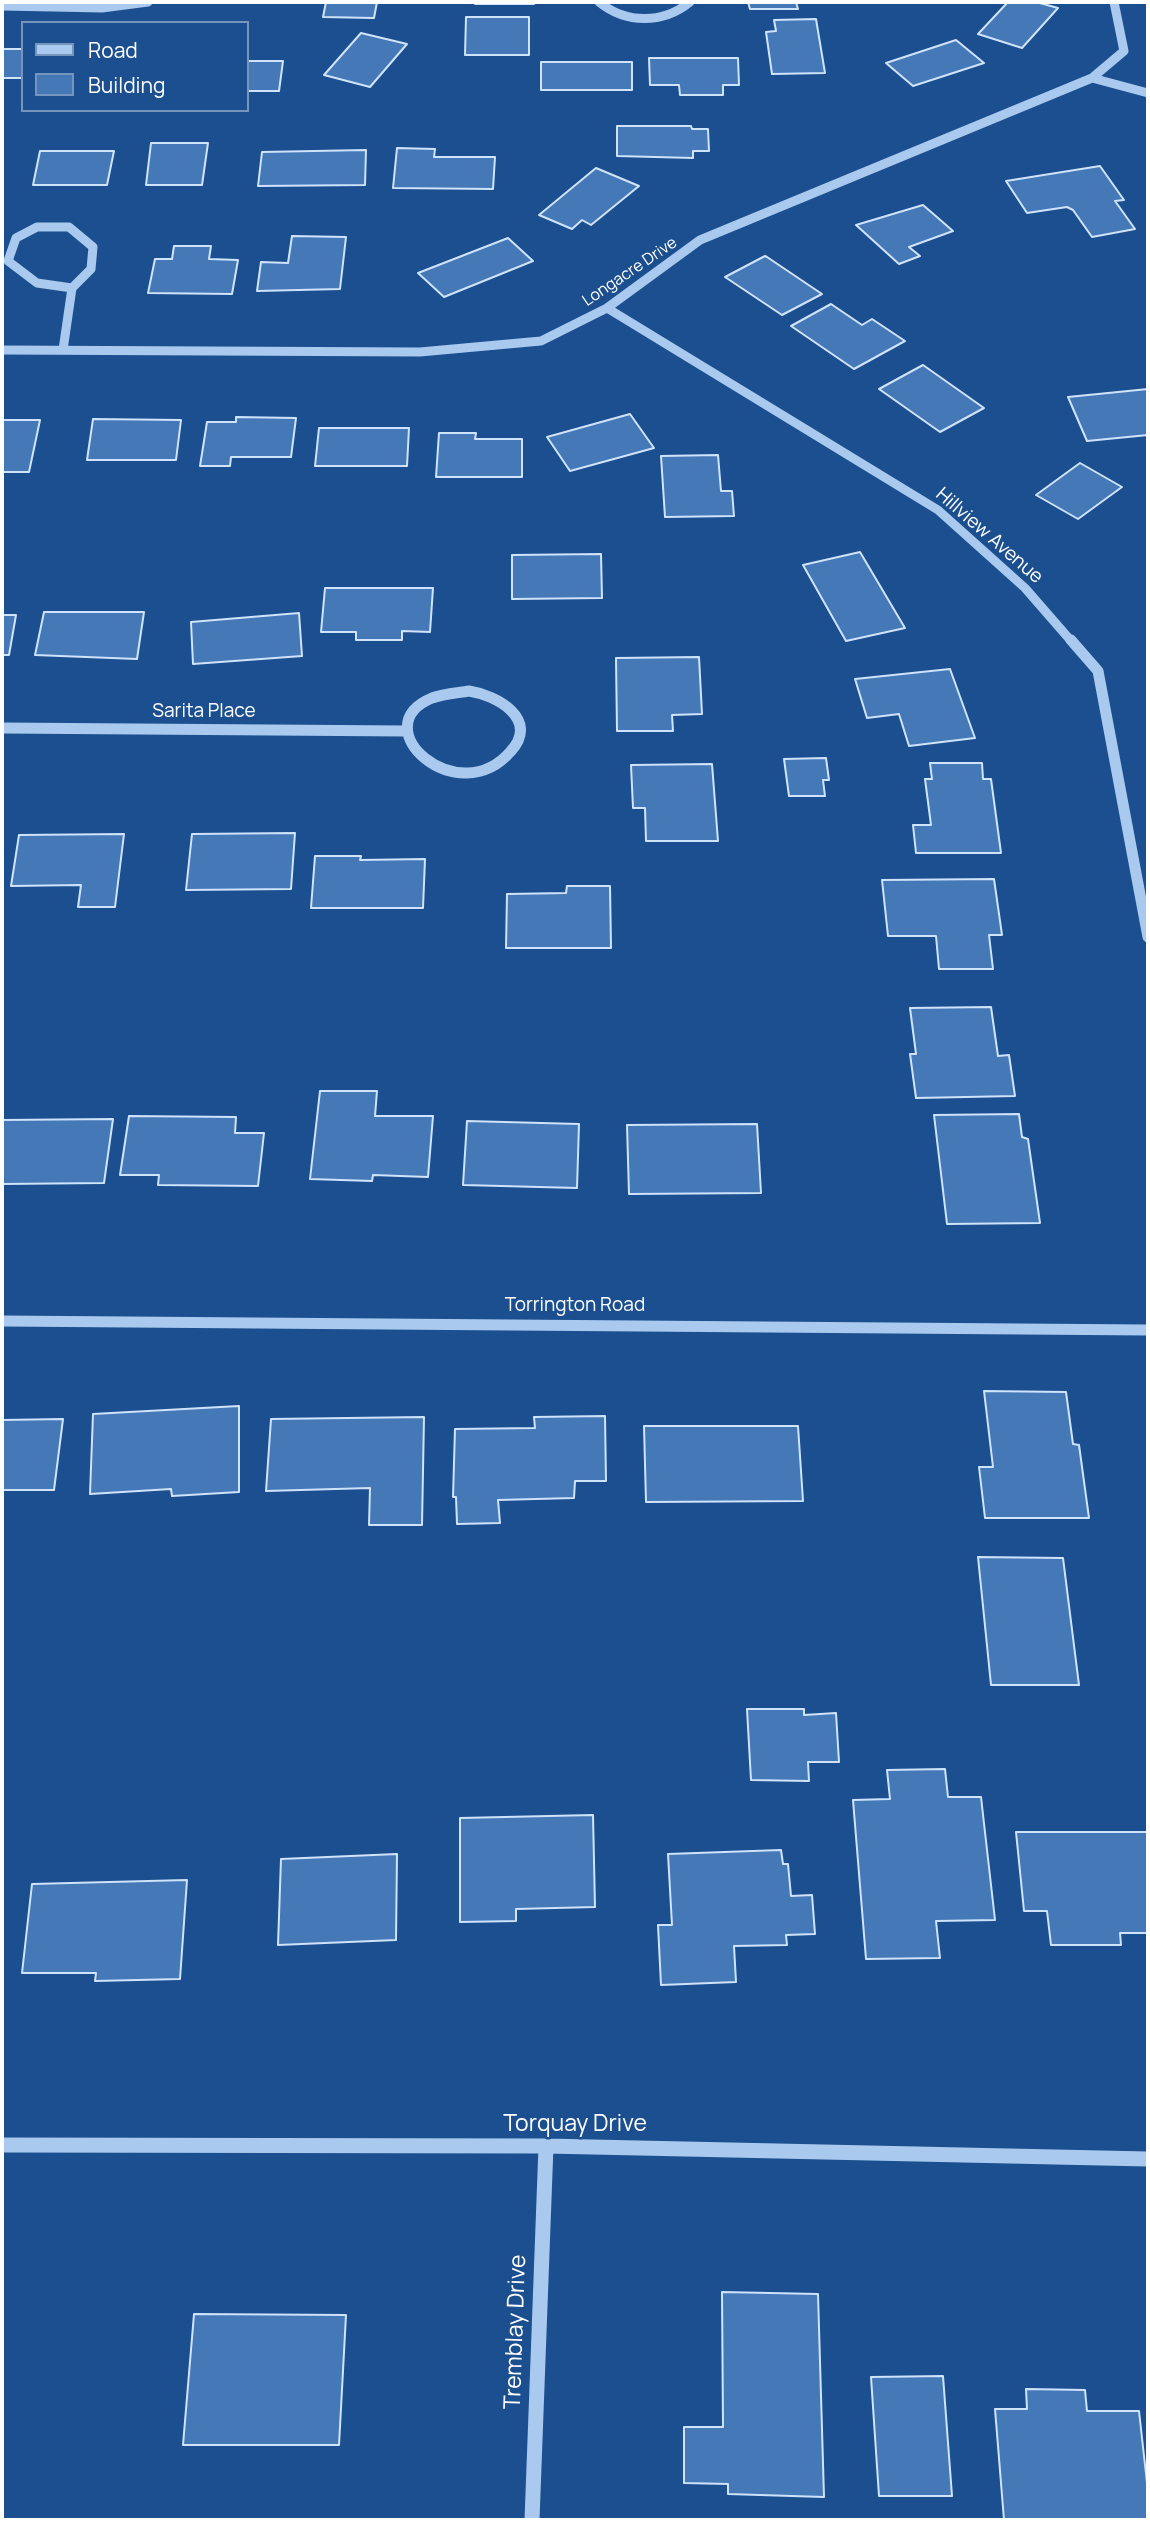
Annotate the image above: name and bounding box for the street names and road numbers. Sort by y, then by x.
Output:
street label: Longacre Drive [579,233,681,311]
street label: Hillview Avenue [931,483,1047,589]
street label: Sarita Place [152,701,256,723]
street label: Torrington Road [505,1295,645,1317]
street label: Torquay Drive [503,2111,647,2139]
street label: Tremblay Drive [500,2254,532,2410]

